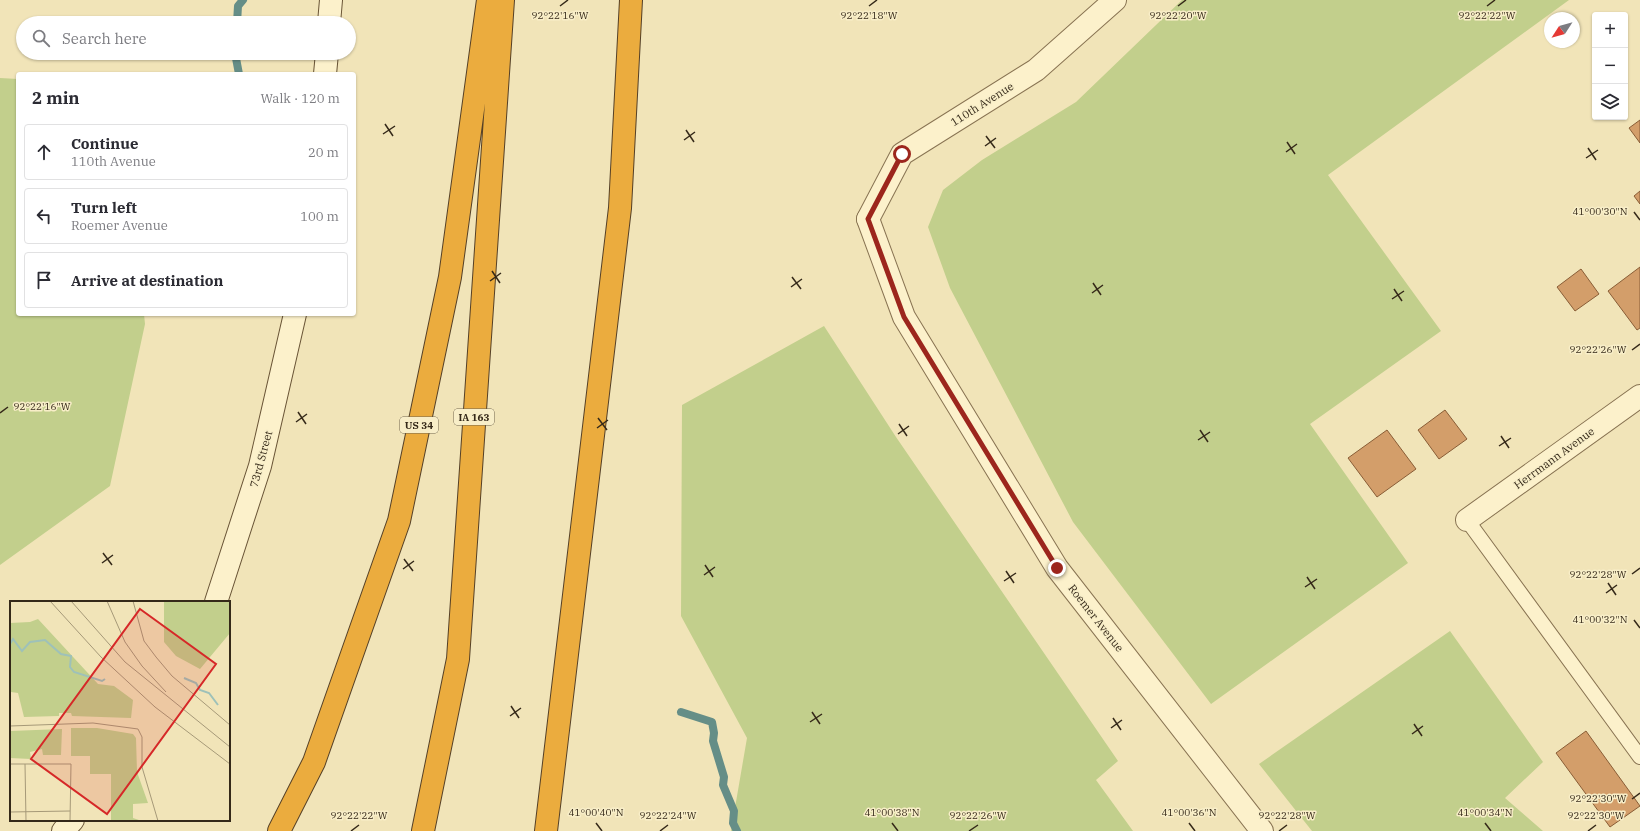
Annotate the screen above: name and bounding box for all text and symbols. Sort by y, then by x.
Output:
text: 92°22'16"W [531,9,589,22]
text: 92°22'18"W [840,9,898,22]
text: 92°22'20"W [1149,9,1207,22]
text: 92°22'22"W [1458,9,1516,22]
north arrow [1544,12,1580,48]
map controls [1592,12,1628,120]
button: + [1592,12,1628,48]
search box [16,16,356,60]
icon: search [30,27,52,49]
text: Search here [62,29,147,48]
button: − [1592,48,1628,84]
street label: 110th Avenue [948,79,1016,129]
button: layers [1592,84,1628,120]
text: 2 min [32,87,80,109]
text: Walk · 120 m [261,90,340,107]
text: Continue [71,134,138,153]
icon: ahead [33,141,55,163]
text: 20 m [308,144,339,161]
route start [893,145,911,163]
text: 110th Avenue [71,153,156,170]
text: Turn left [71,198,137,217]
icon: left [33,205,55,227]
text: 41°00'30"N [1573,205,1628,218]
text: 100 m [300,208,339,225]
text: Roemer Avenue [71,217,168,234]
icon: arrive [33,269,55,291]
text: Arrive at destination [71,271,223,290]
text: 92°22'26"W [1569,343,1627,356]
text: 92°22'16"W [13,400,71,413]
road number: IA 163 [454,409,494,425]
road number: US 34 [400,417,438,433]
street label: Herrmann Avenue [1511,424,1597,492]
street label: 73rd Street [247,429,275,489]
route end [1048,559,1066,577]
text: 92°22'28"W [1569,568,1627,581]
street label: Roemer Avenue [1065,581,1127,655]
inset map [10,601,230,821]
text: 41°00'32"N [1573,613,1628,626]
text: 92°22'30"W [1569,792,1627,805]
text: 41°00'40"N [569,806,624,819]
text: 41°00'38"N [865,806,920,819]
text: 41°00'36"N [1162,806,1217,819]
text: 41°00'34"N [1458,806,1513,819]
text: 92°22'22"W [330,809,388,822]
text: 92°22'24"W [639,809,697,822]
text: 92°22'26"W [949,809,1007,822]
text: 92°22'28"W [1258,809,1316,822]
text: 92°22'30"W [1567,809,1625,822]

